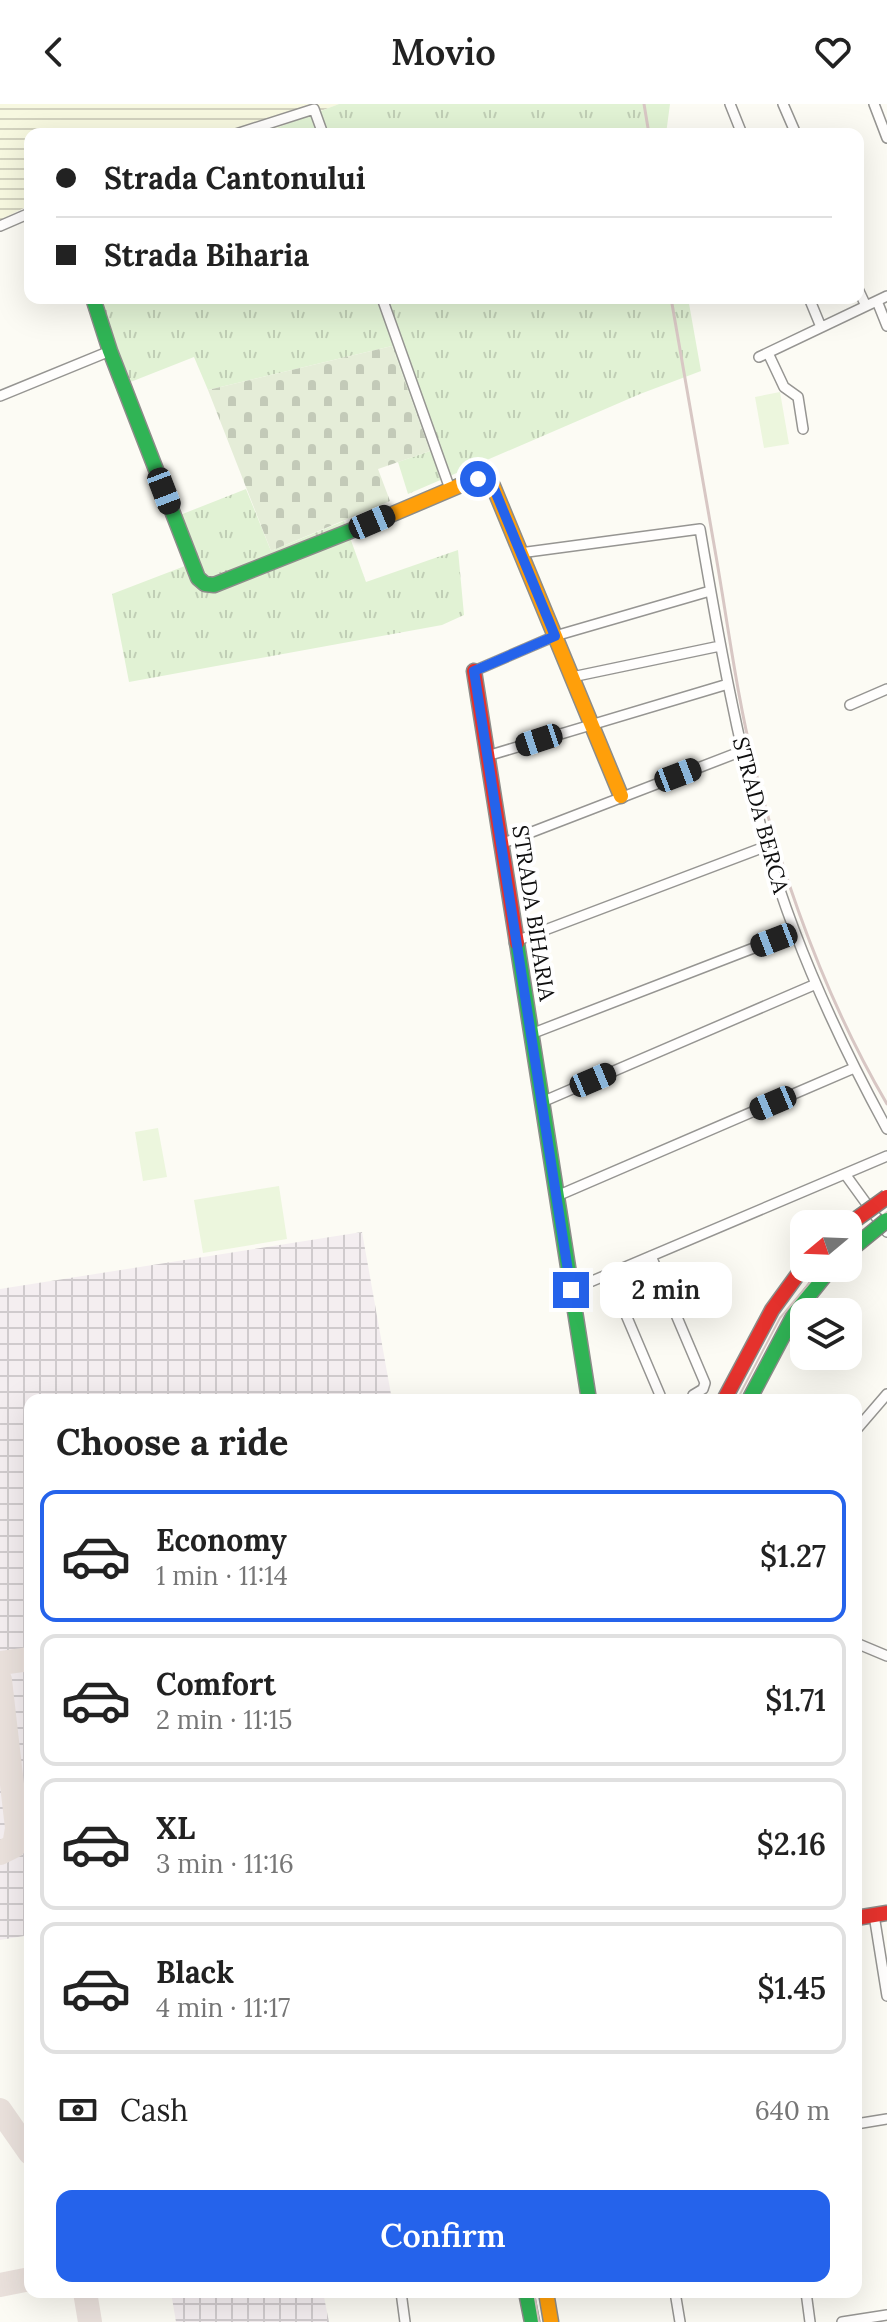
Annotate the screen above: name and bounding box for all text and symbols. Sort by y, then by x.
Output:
text: Movio [391,29,496,75]
icon: back [32,30,76,74]
icon: heart [811,30,855,74]
text: Strada Cantonului [104,159,366,197]
text: Strada Biharia [104,236,309,274]
route start [460,461,496,497]
car [144,464,184,518]
car [345,502,399,542]
car [512,721,566,759]
street label: STRADA BERCA [727,734,796,897]
car [651,755,705,795]
street label: STRADA BIHARIA [506,823,562,1004]
car [747,920,801,960]
car [566,1060,620,1100]
car [746,1083,800,1123]
north arrow [790,1210,862,1282]
map controls [790,1210,862,1370]
callout: 2 min [599,1262,731,1318]
route end [553,1272,589,1308]
text: 2 min [632,1273,700,1306]
button: layers [790,1298,862,1370]
text: Choose a ride [56,1419,288,1465]
icon: car [60,1520,132,1592]
text: Economy [156,1521,287,1559]
text: $1.27 [760,1537,826,1575]
text: 1 min · 11:14 [156,1559,288,1592]
icon: car [60,1664,132,1736]
text: Comfort [156,1665,276,1703]
text: $1.71 [765,1681,826,1719]
text: 2 min · 11:15 [156,1703,292,1736]
icon: car [60,1808,132,1880]
text: XL [156,1809,195,1847]
text: $2.16 [757,1825,826,1863]
text: 3 min · 11:16 [156,1847,294,1880]
icon: car [60,1952,132,2024]
text: Black [156,1953,234,1991]
text: $1.45 [757,1969,826,2007]
text: 4 min · 11:17 [156,1991,290,2024]
icon: cash [56,2088,100,2132]
text: Cash [120,2091,188,2129]
text: 640 m [755,2094,830,2127]
button: Confirm [56,2190,830,2282]

